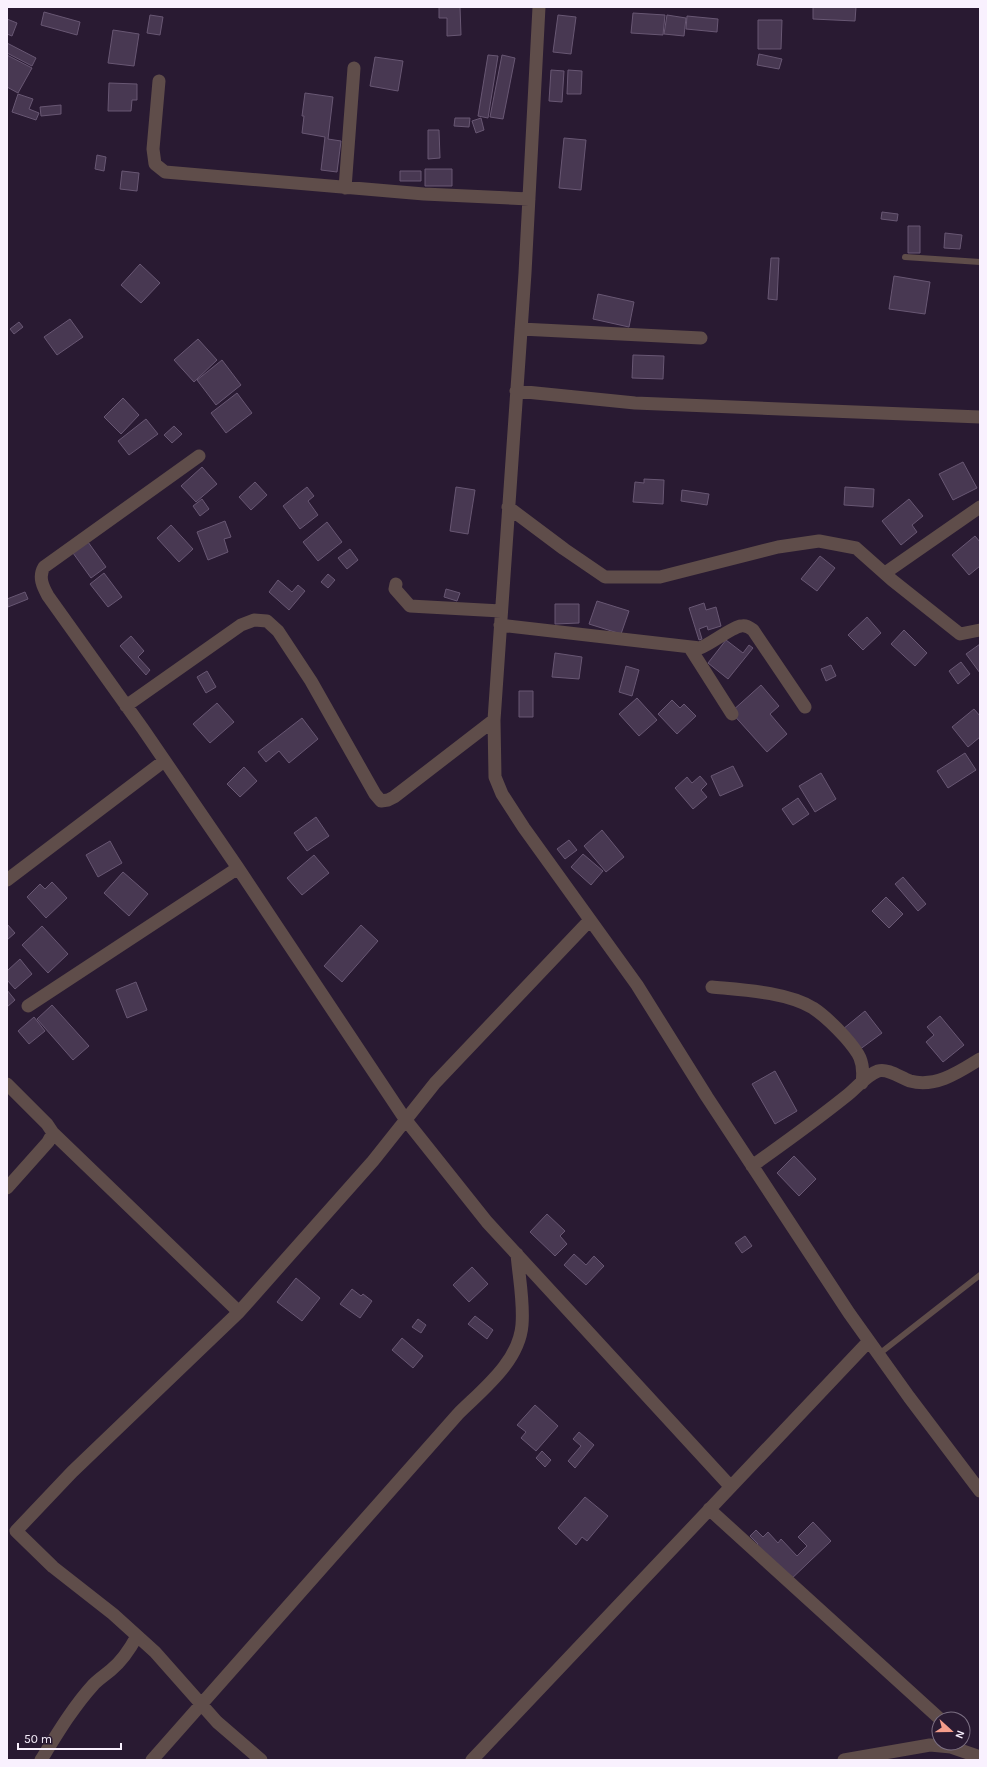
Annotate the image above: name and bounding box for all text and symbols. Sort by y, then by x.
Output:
north arrow [931,1711,971,1751]
scale bar [18,1725,121,1751]
text: N [952,1728,967,1740]
text: 50 m [24,1732,52,1746]

